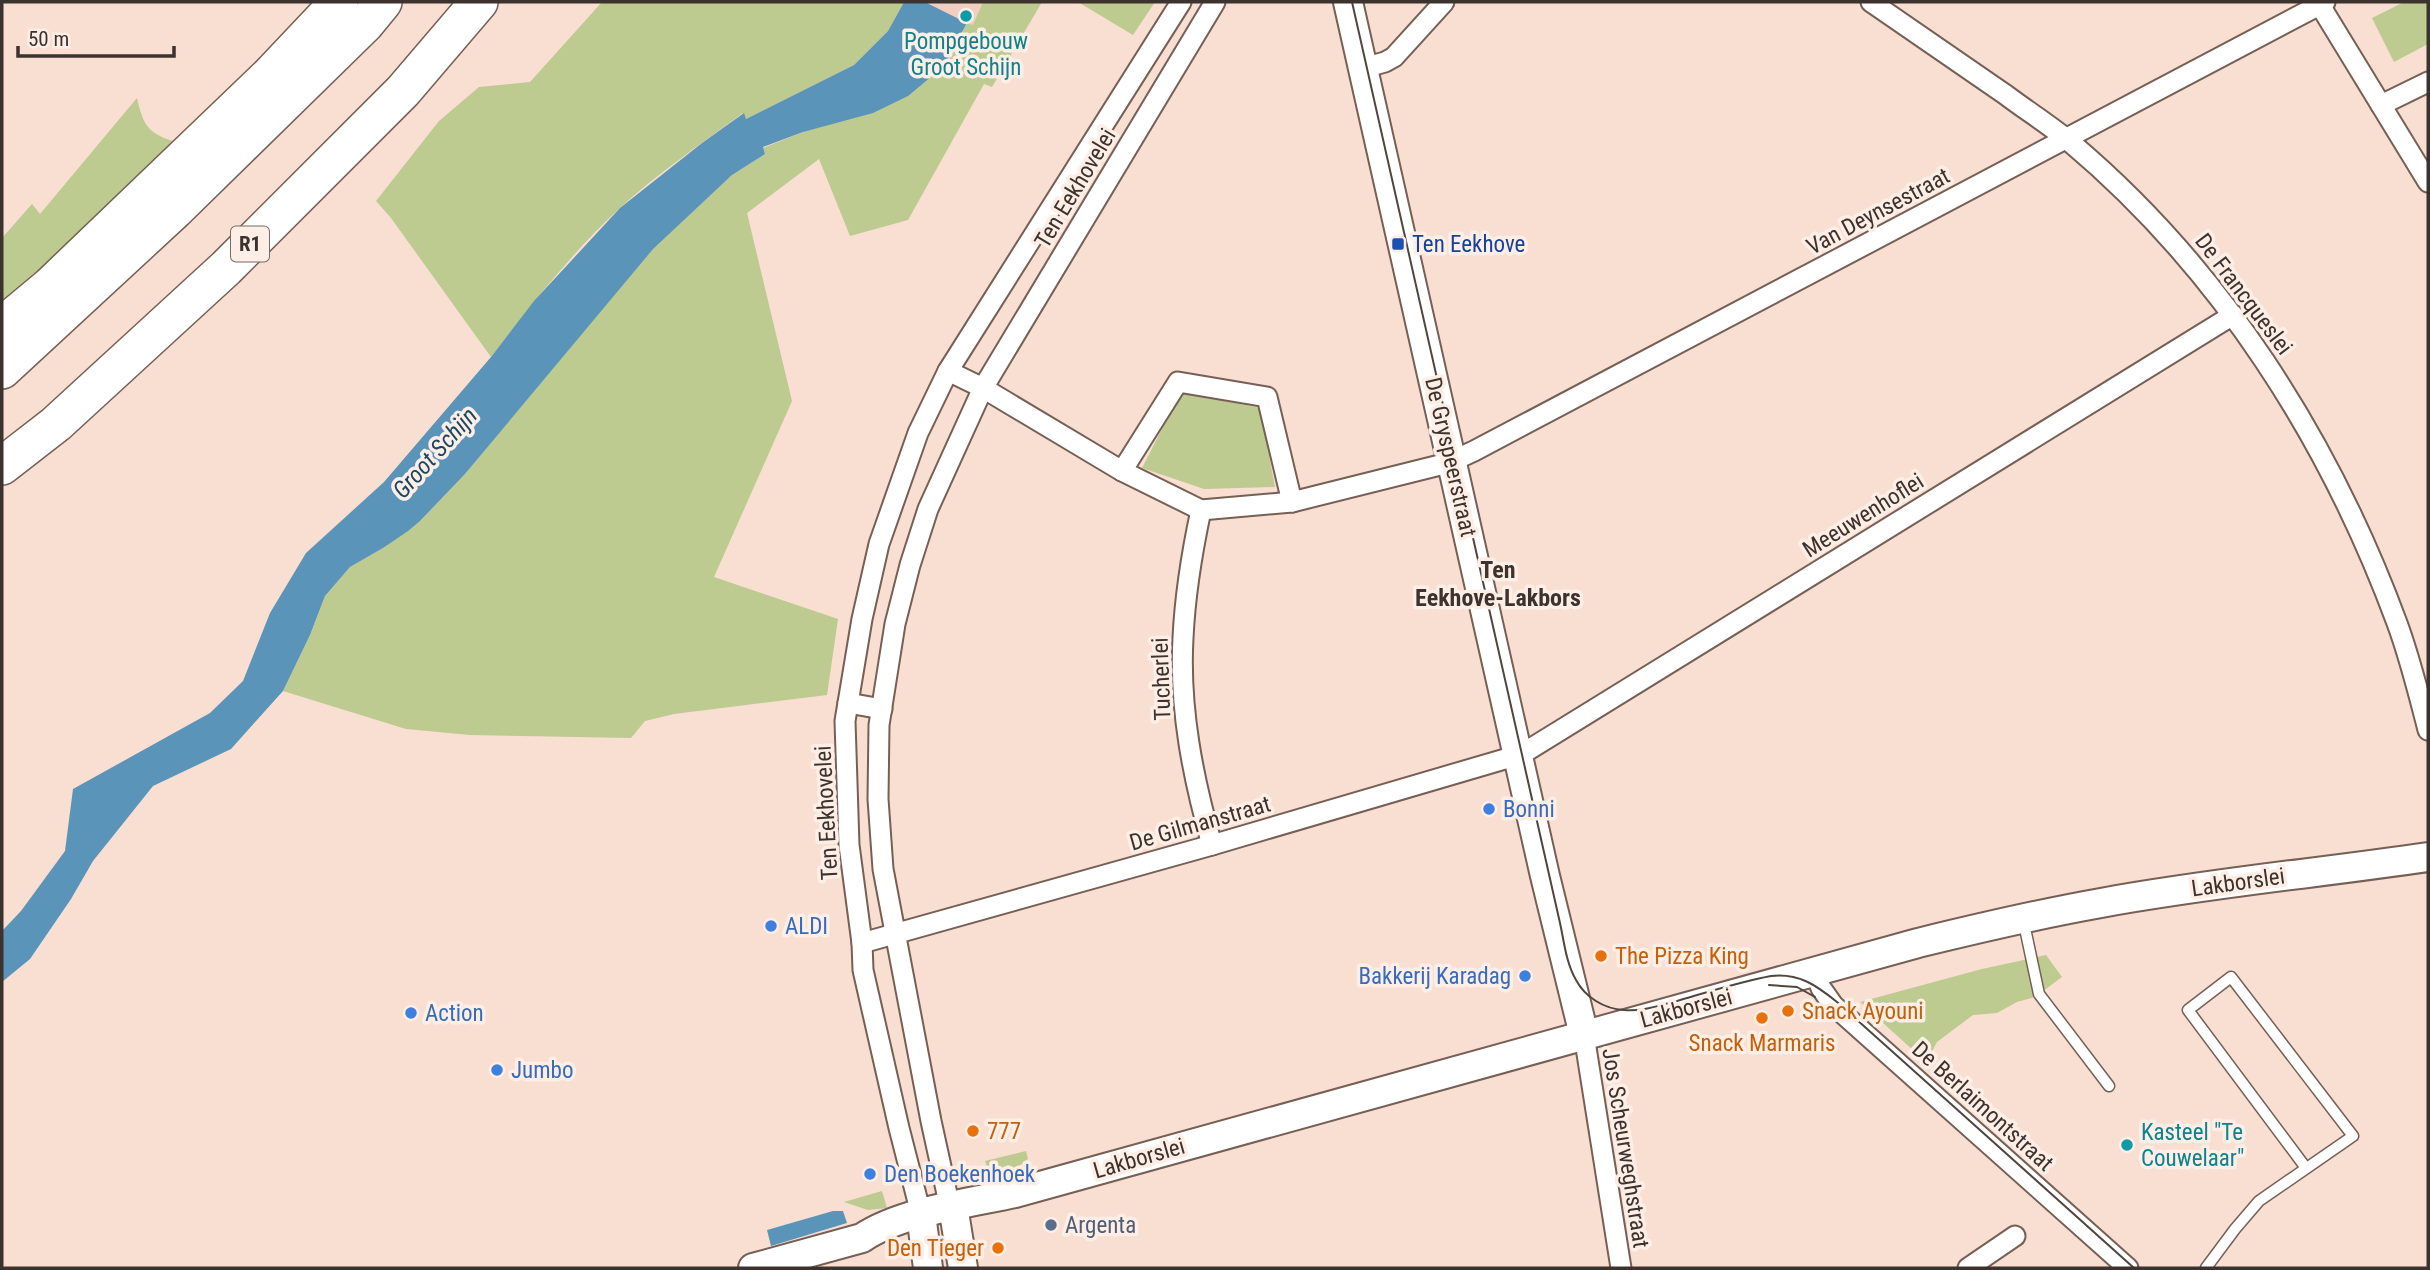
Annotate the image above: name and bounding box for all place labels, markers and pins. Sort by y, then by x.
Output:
marker: Pompgebouw Groot Schijn [958,8,974,24]
place label: Pompgebouw Groot Schijn [904,28,1028,81]
place label: Ten Eekhove [1412,231,1525,258]
marker: Ten Eekhove [1390,236,1406,252]
place label: Bonni [1503,796,1555,823]
marker: Bonni [1481,801,1497,817]
place label: ALDI [785,913,828,940]
marker: ALDI [763,918,779,934]
place label: The Pizza King [1615,943,1749,970]
marker: The Pizza King [1593,948,1609,964]
place label: Bakkerij Karadag [1359,963,1511,990]
marker: Bakkerij Karadag [1517,968,1533,984]
place label: Snack Ayouni [1802,998,1924,1025]
place label: Action [425,1000,484,1027]
marker: Snack Ayouni [1780,1003,1796,1019]
marker: Action [403,1005,419,1021]
marker: Snack Marmaris [1754,1010,1770,1026]
place label: Snack Marmaris [1689,1030,1835,1057]
place label: Jumbo [511,1057,573,1084]
marker: Jumbo [489,1062,505,1078]
place label: 777 [987,1118,1021,1145]
place label: Kasteel "Te Couwelaar" [2141,1119,2244,1172]
marker: 777 [965,1123,981,1139]
marker: Kasteel "Te Couwelaar" [2119,1137,2135,1153]
place label: Den Boekenhoek [884,1161,1036,1188]
marker: Den Boekenhoek [862,1166,878,1182]
place label: Argenta [1065,1212,1136,1239]
marker: Argenta [1043,1217,1059,1233]
place label: Den Tieger [887,1235,984,1262]
marker: Den Tieger [990,1240,1006,1256]

